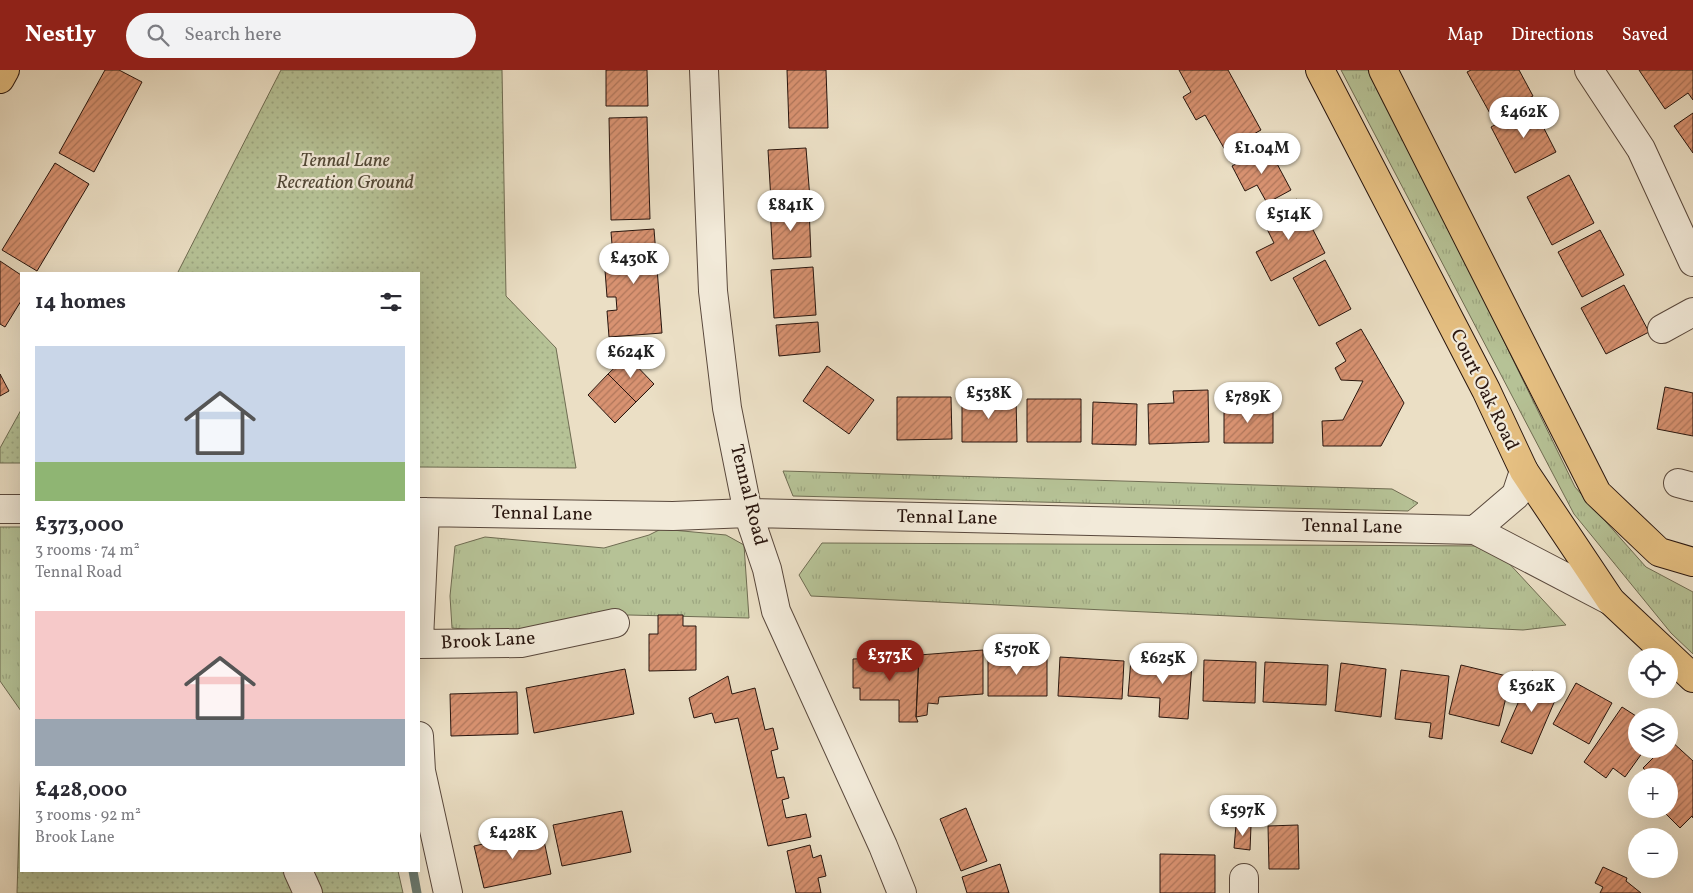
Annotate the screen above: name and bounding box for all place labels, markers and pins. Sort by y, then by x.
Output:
pin: £462K [1489,97,1559,139]
pin: £1.04M [1221,132,1303,175]
pin: £841K [756,190,826,232]
pin: £514K [1254,198,1324,241]
pin: £430K [599,242,669,285]
pin: £624K [596,336,666,379]
pin: £538K [954,378,1024,420]
pin: £789K [1213,382,1283,424]
pin: £570K [982,634,1052,676]
pin: £373K [855,640,925,682]
pin: £625K [1128,642,1198,685]
pin: £362K [1497,670,1567,713]
pin: £597K [1208,794,1278,837]
pin: £428K [478,818,548,860]

